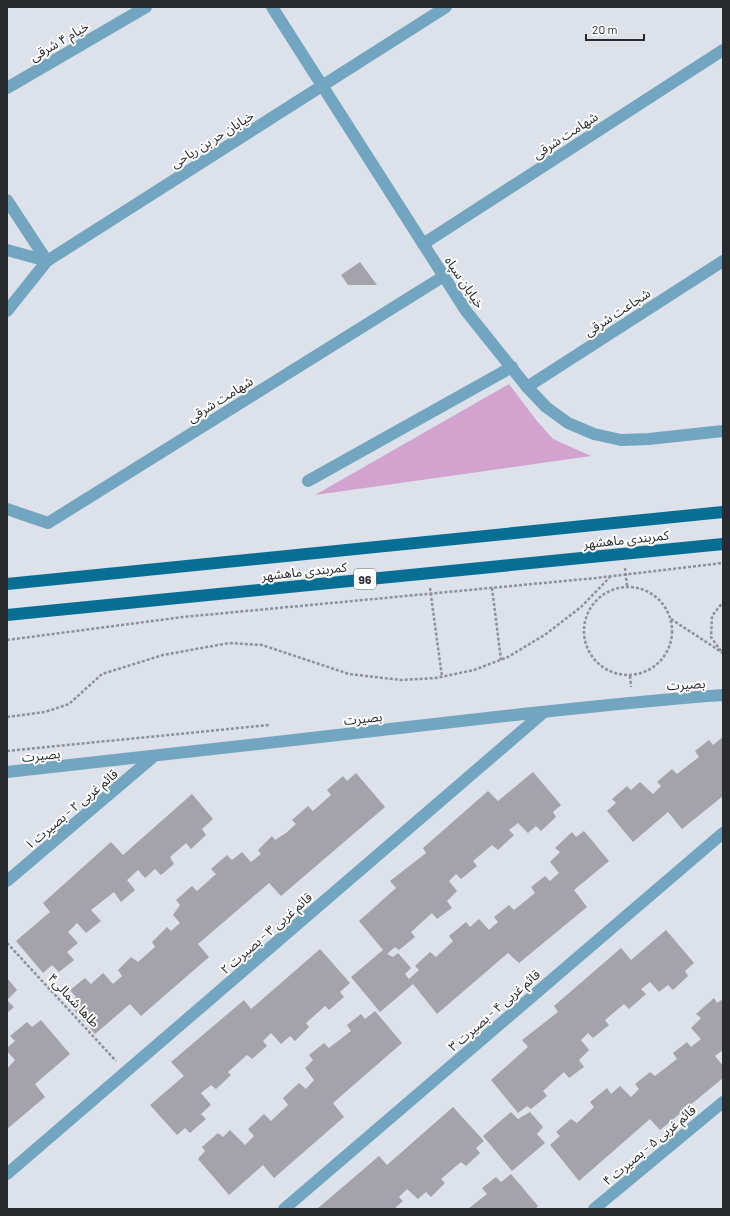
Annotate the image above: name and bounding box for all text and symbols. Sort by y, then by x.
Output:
scale bar [586,16,644,42]
street label: خیام ۴ شرقی [27,18,93,66]
text: 20 m [592,22,618,36]
street label: خیابان حر بن ریاحی [167,107,257,172]
street label: شهامت شرقی [529,108,601,163]
street label: خیابان سپاه [440,253,488,312]
street label: شجاعت شرقی [581,285,654,340]
street label: شهامت شرقی [184,372,256,426]
street label: کمربندی ماهشهر [581,526,670,553]
street label: کمربندی ماهشهر [259,558,348,585]
road number: 96 [354,569,376,589]
street label: بصیرت [666,675,706,693]
street label: بصیرت [343,708,383,728]
street label: بصیرت [21,745,61,765]
street label: قائم غربی ۲ - بصیرت ۱ [21,765,123,855]
street label: قائم غربی ۳ - بصیرت ۲ [217,889,317,980]
street label: قائم غربی ۴ - بصیرت ۳ [445,966,545,1057]
street label: طاها شمالی۴ [44,970,103,1031]
street label: قائم غربی ۵ - بصیرت ۴ [599,1101,701,1191]

